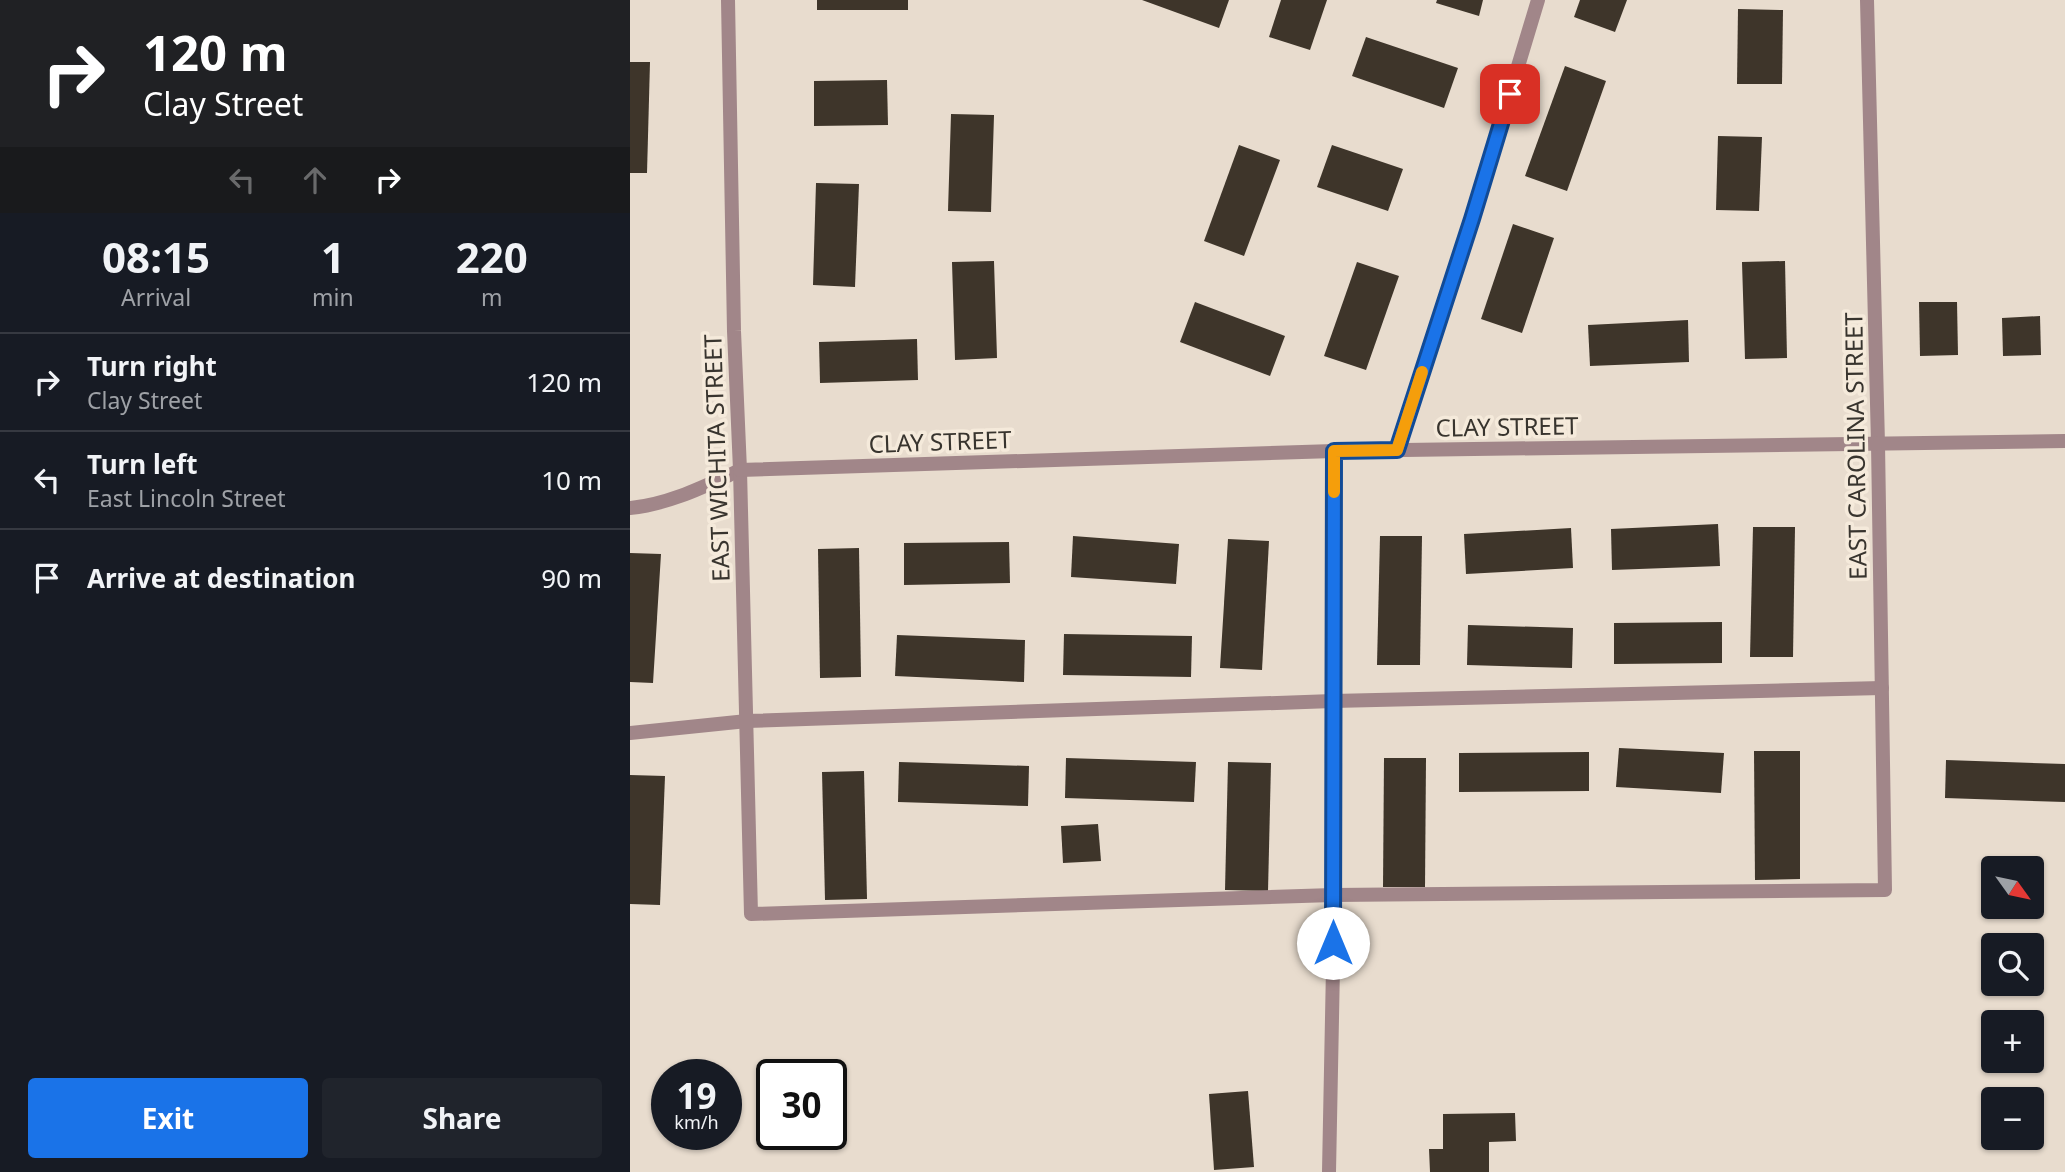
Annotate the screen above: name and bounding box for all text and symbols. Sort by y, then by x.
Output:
text: 120 m [143,19,288,85]
icon: right [28,28,119,119]
pin [1480,64,1540,124]
icon: arrive [1491,75,1529,113]
text: Clay Street [143,82,303,125]
icon: left [223,161,261,199]
icon: ahead [296,161,334,199]
icon: right [369,161,407,199]
text: 08:15 [102,228,210,285]
text: 1 [321,228,345,285]
text: 220 [456,228,528,285]
text: Arrival [121,281,191,313]
text: min [312,281,354,313]
text: m [481,281,503,313]
street label: EAST CAROLINA STREET [1836,311,1874,580]
street label: EAST WICHITA STREET [695,333,737,582]
text: Turn right [87,348,217,384]
icon: right [28,363,66,401]
text: 120 m [526,364,602,400]
text: Clay Street [87,384,202,416]
street label: CLAY STREET [1435,408,1579,444]
street label: CLAY STREET [868,422,1013,460]
text: Turn left [87,446,198,482]
icon: left [28,461,66,499]
text: 10 m [541,462,602,498]
text: East Lincoln Street [87,482,286,514]
icon: arrive [28,559,66,597]
text: Arrive at destination [87,560,356,596]
text: 90 m [541,560,602,596]
north arrow [1981,856,2044,919]
map controls [1981,856,2044,1150]
position arrow [1296,906,1370,980]
button: search [1981,933,2044,996]
button: + [1981,1010,2044,1073]
speed limit sign: 30 [756,1059,847,1150]
text: 19 [676,1072,717,1119]
button: Exit [28,1078,308,1158]
button: Share [322,1078,602,1158]
button: − [1981,1087,2044,1150]
text: km/h [674,1110,719,1134]

